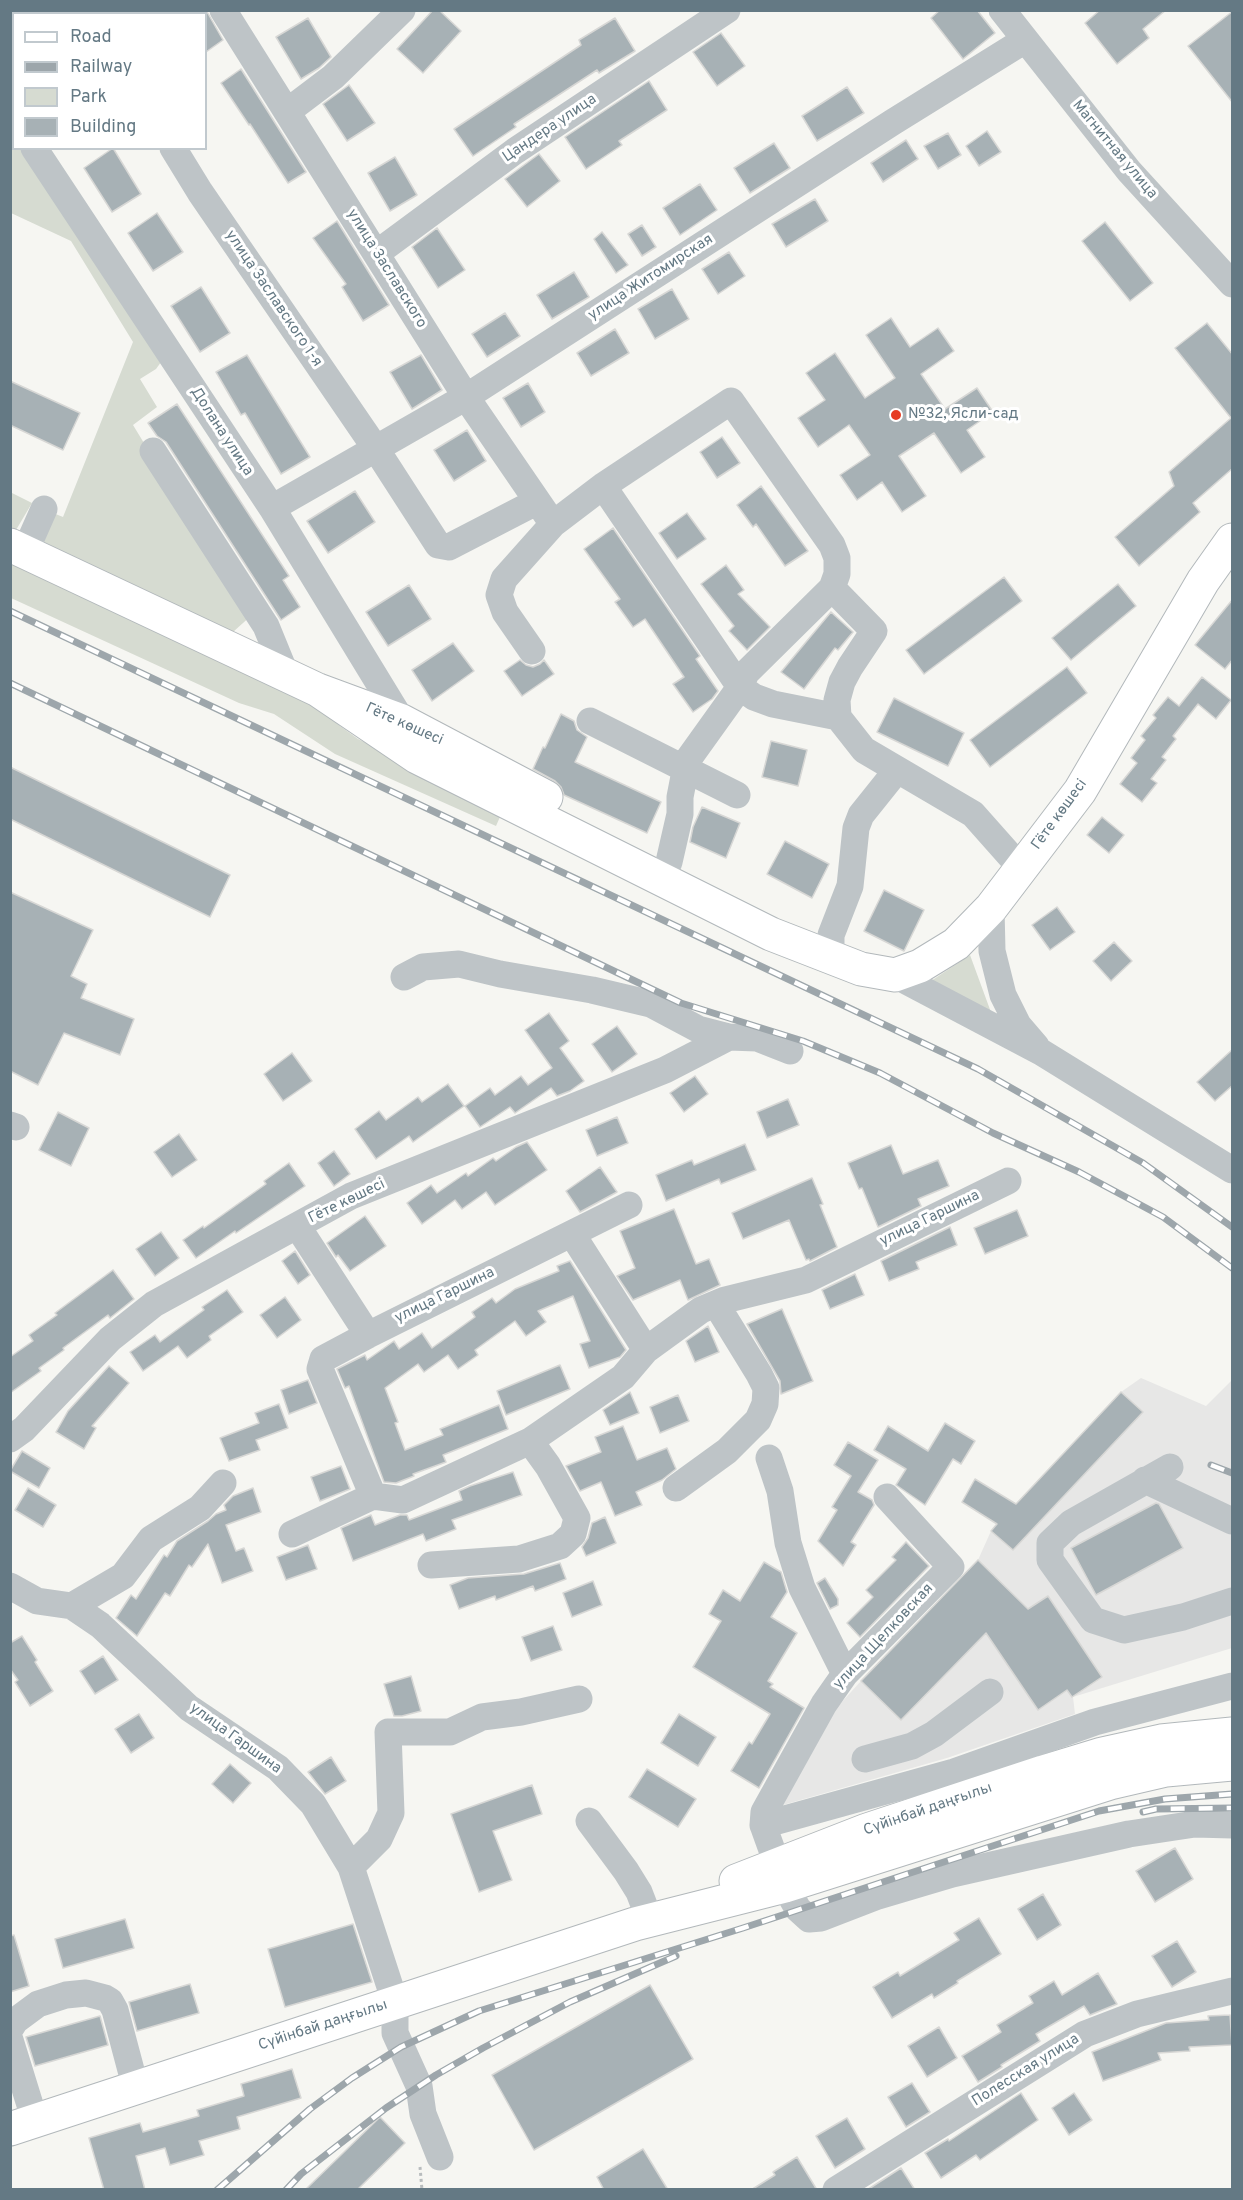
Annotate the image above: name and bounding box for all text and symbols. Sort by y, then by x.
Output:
legend [12,12,207,150]
text: Road [70,26,112,49]
text: Railway [70,56,132,79]
text: Park [70,86,107,109]
street label: Цандера улица [500,91,600,167]
street label: Магнитная улица [1068,97,1160,203]
text: Building [70,116,136,139]
street label: улица Заславского [342,206,430,332]
street label: улица Заславского 1-я [221,227,325,371]
street label: улица Житомирская [585,231,717,325]
street label: Долана улица [186,384,256,480]
place label: №32, Ясли-сад [908,406,1018,424]
marker: №32, Ясли-сад [889,408,903,422]
street label: Гёте көшесі [362,700,446,750]
street label: Гёте көшесі [1028,776,1092,854]
street label: Гёте көшесі [306,1176,388,1228]
street label: улица Гаршина [877,1187,983,1251]
street label: улица Гаршина [392,1264,498,1328]
street label: улица Щелковская [830,1580,938,1694]
street label: улица Гаршина [186,1700,284,1778]
street label: Сүйінбай даңғылы [861,1780,995,1840]
street label: Сүйінбай даңғылы [256,1997,390,2055]
street label: Полесская улица [969,2031,1083,2111]

